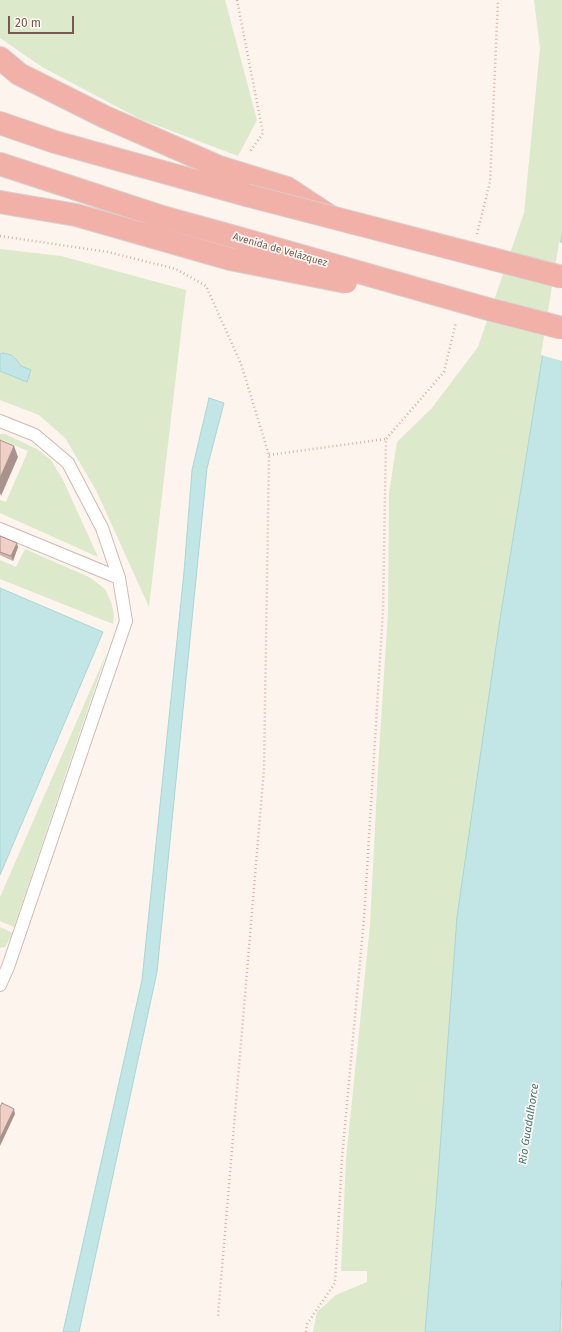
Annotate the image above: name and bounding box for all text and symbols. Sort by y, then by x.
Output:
scale bar [10,8,76,34]
text: 20 m [15,16,41,30]
street label: Avenida de Velázquez [231,231,329,269]
water label: Río Guadalhorce [516,1083,542,1165]

